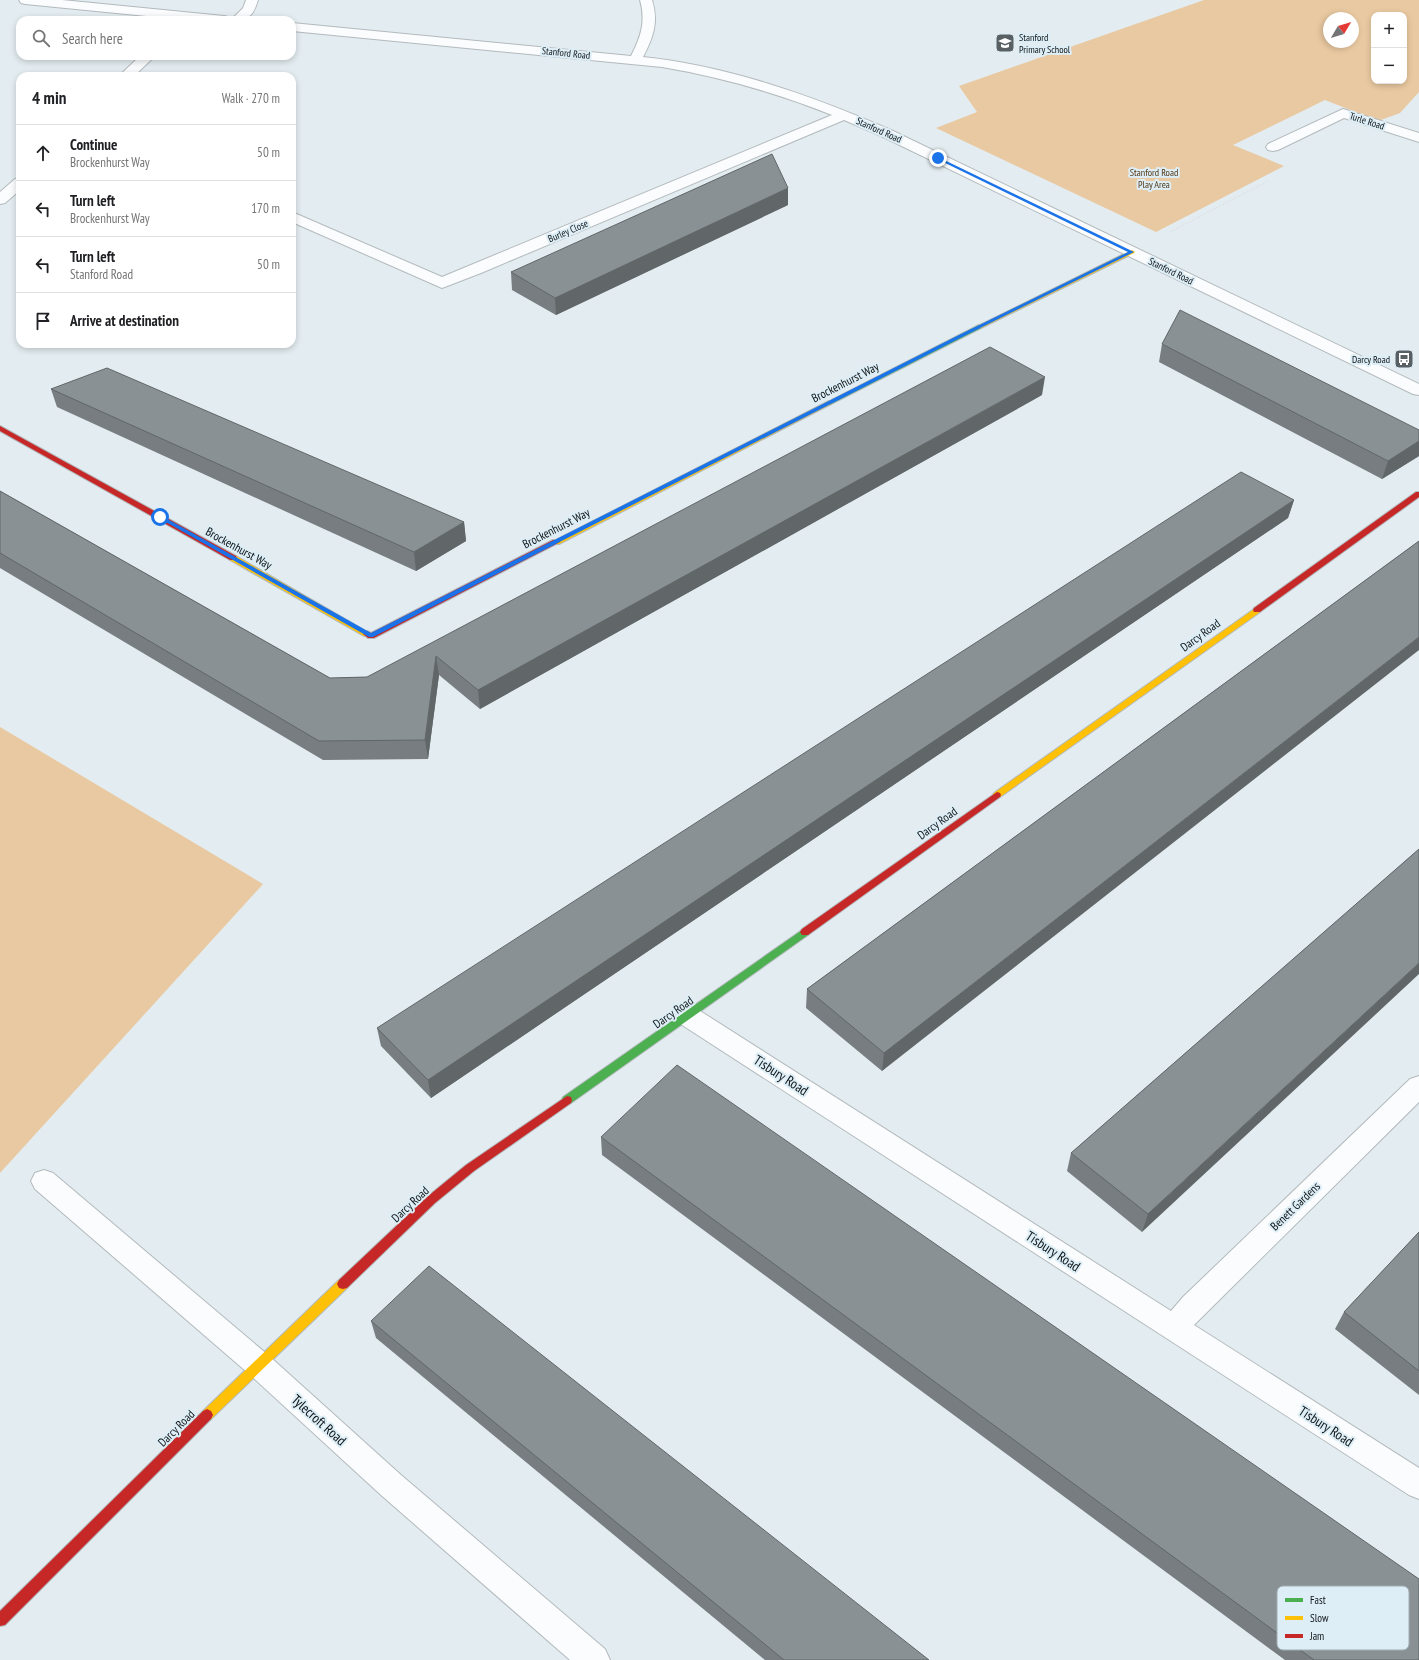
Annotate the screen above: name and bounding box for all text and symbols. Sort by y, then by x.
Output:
north arrow [1323,12,1359,48]
map controls [1371,12,1407,84]
button: + [1371,12,1407,48]
search box [16,16,296,60]
icon: search [30,27,52,49]
text: Search here [62,29,123,48]
place label: Stanford Primary School [1019,31,1071,56]
school or university icon: Stanford Primary School [994,32,1016,54]
street label: Stanford Road [541,44,591,62]
button: − [1371,48,1407,84]
text: 4 min [32,87,66,109]
text: Walk · 270 m [222,90,280,107]
street label: Turle Road [1348,109,1386,133]
street label: Stanford Road [854,114,904,146]
text: Continue [70,135,117,154]
icon: ahead [32,142,54,164]
text: 50 m [257,144,280,161]
route end [929,149,947,167]
text: Brockenhurst Way [70,154,150,171]
park label: Stanford Road Play Area [1130,166,1178,191]
text: Turn left [70,191,115,210]
icon: left [32,198,54,220]
text: 170 m [251,200,280,217]
text: Brockenhurst Way [70,210,150,227]
street label: Burley Close [546,217,590,245]
text: Turn left [70,247,115,266]
icon: left [32,254,54,276]
street label: Stanford Road [1146,255,1196,287]
text: 50 m [257,256,280,273]
text: Stanford Road [70,266,133,283]
icon: arrive [32,310,54,332]
text: Arrive at destination [70,311,179,330]
bus stop icon: Darcy Road [1393,348,1415,370]
place label: Darcy Road [1352,353,1390,366]
street label: Brockenhurst Way [809,358,882,405]
street label: Brockenhurst Way [520,504,593,551]
route start [151,508,169,526]
street label: Brockenhurst Way [203,524,275,573]
street label: Darcy Road [1177,615,1223,655]
street label: Darcy Road [914,803,960,843]
street label: Darcy Road [650,993,696,1031]
street label: Tisbury Road [750,1051,812,1099]
street label: Benett Gardens [1267,1179,1323,1233]
street label: Darcy Road [388,1183,432,1225]
street label: Tisbury Road [1022,1227,1084,1275]
street label: Tylecroft Road [288,1391,350,1449]
street label: Tisbury Road [1295,1402,1357,1450]
street label: Darcy Road [155,1407,197,1449]
legend [1277,1586,1409,1650]
text: Fast [1310,1593,1326,1607]
text: Slow [1310,1611,1329,1625]
text: Jam [1309,1629,1324,1643]

